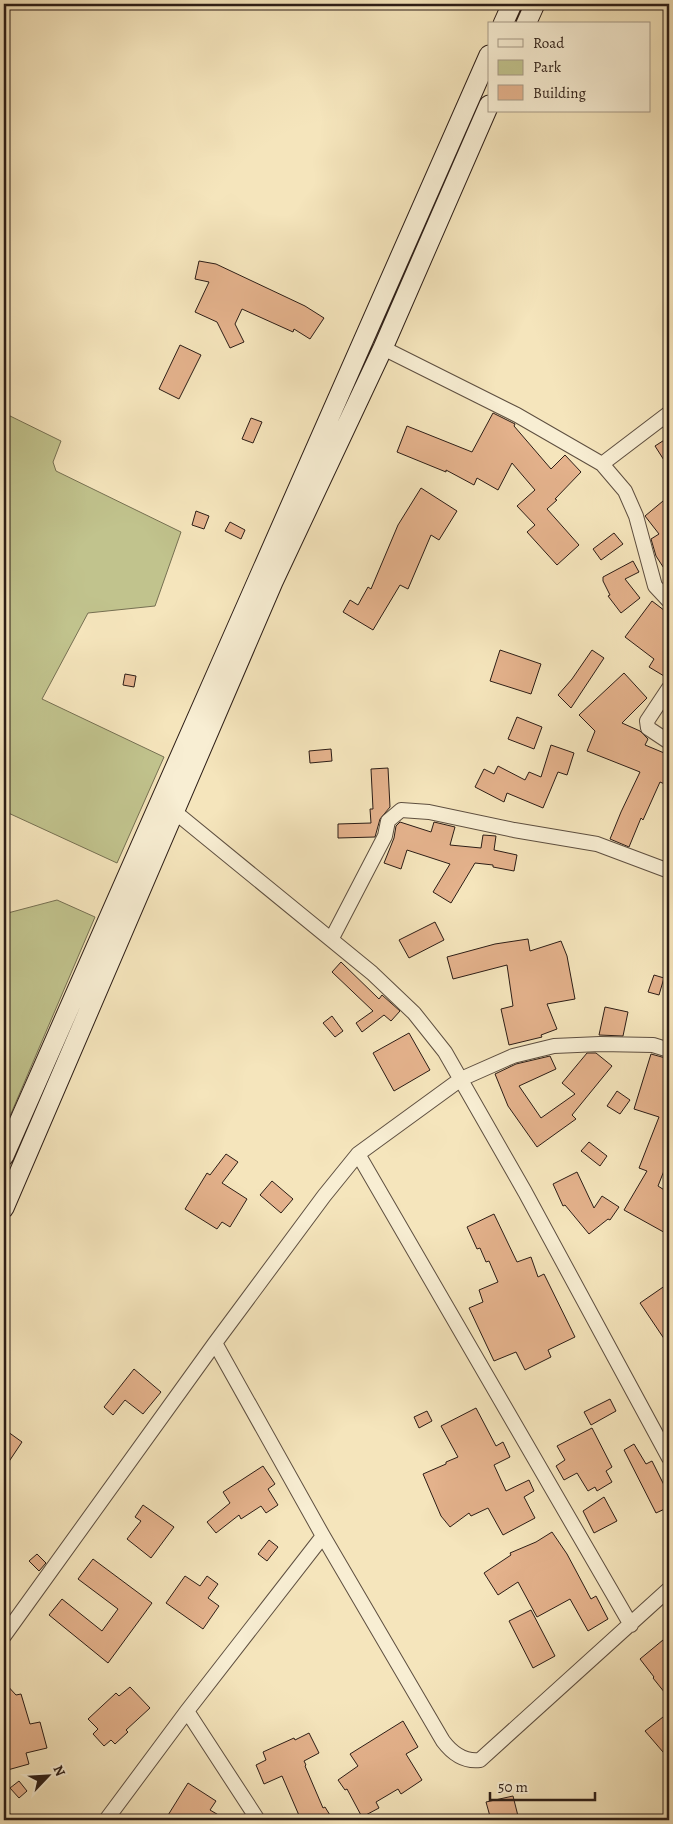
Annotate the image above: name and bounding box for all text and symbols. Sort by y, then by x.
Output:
legend [488,22,650,112]
text: Road [533,33,565,53]
text: Park [533,57,562,77]
text: Building [533,83,586,103]
north arrow [22,1752,72,1802]
text: N [49,1762,70,1779]
scale bar [490,1769,596,1801]
text: 50 m [498,1777,528,1797]

